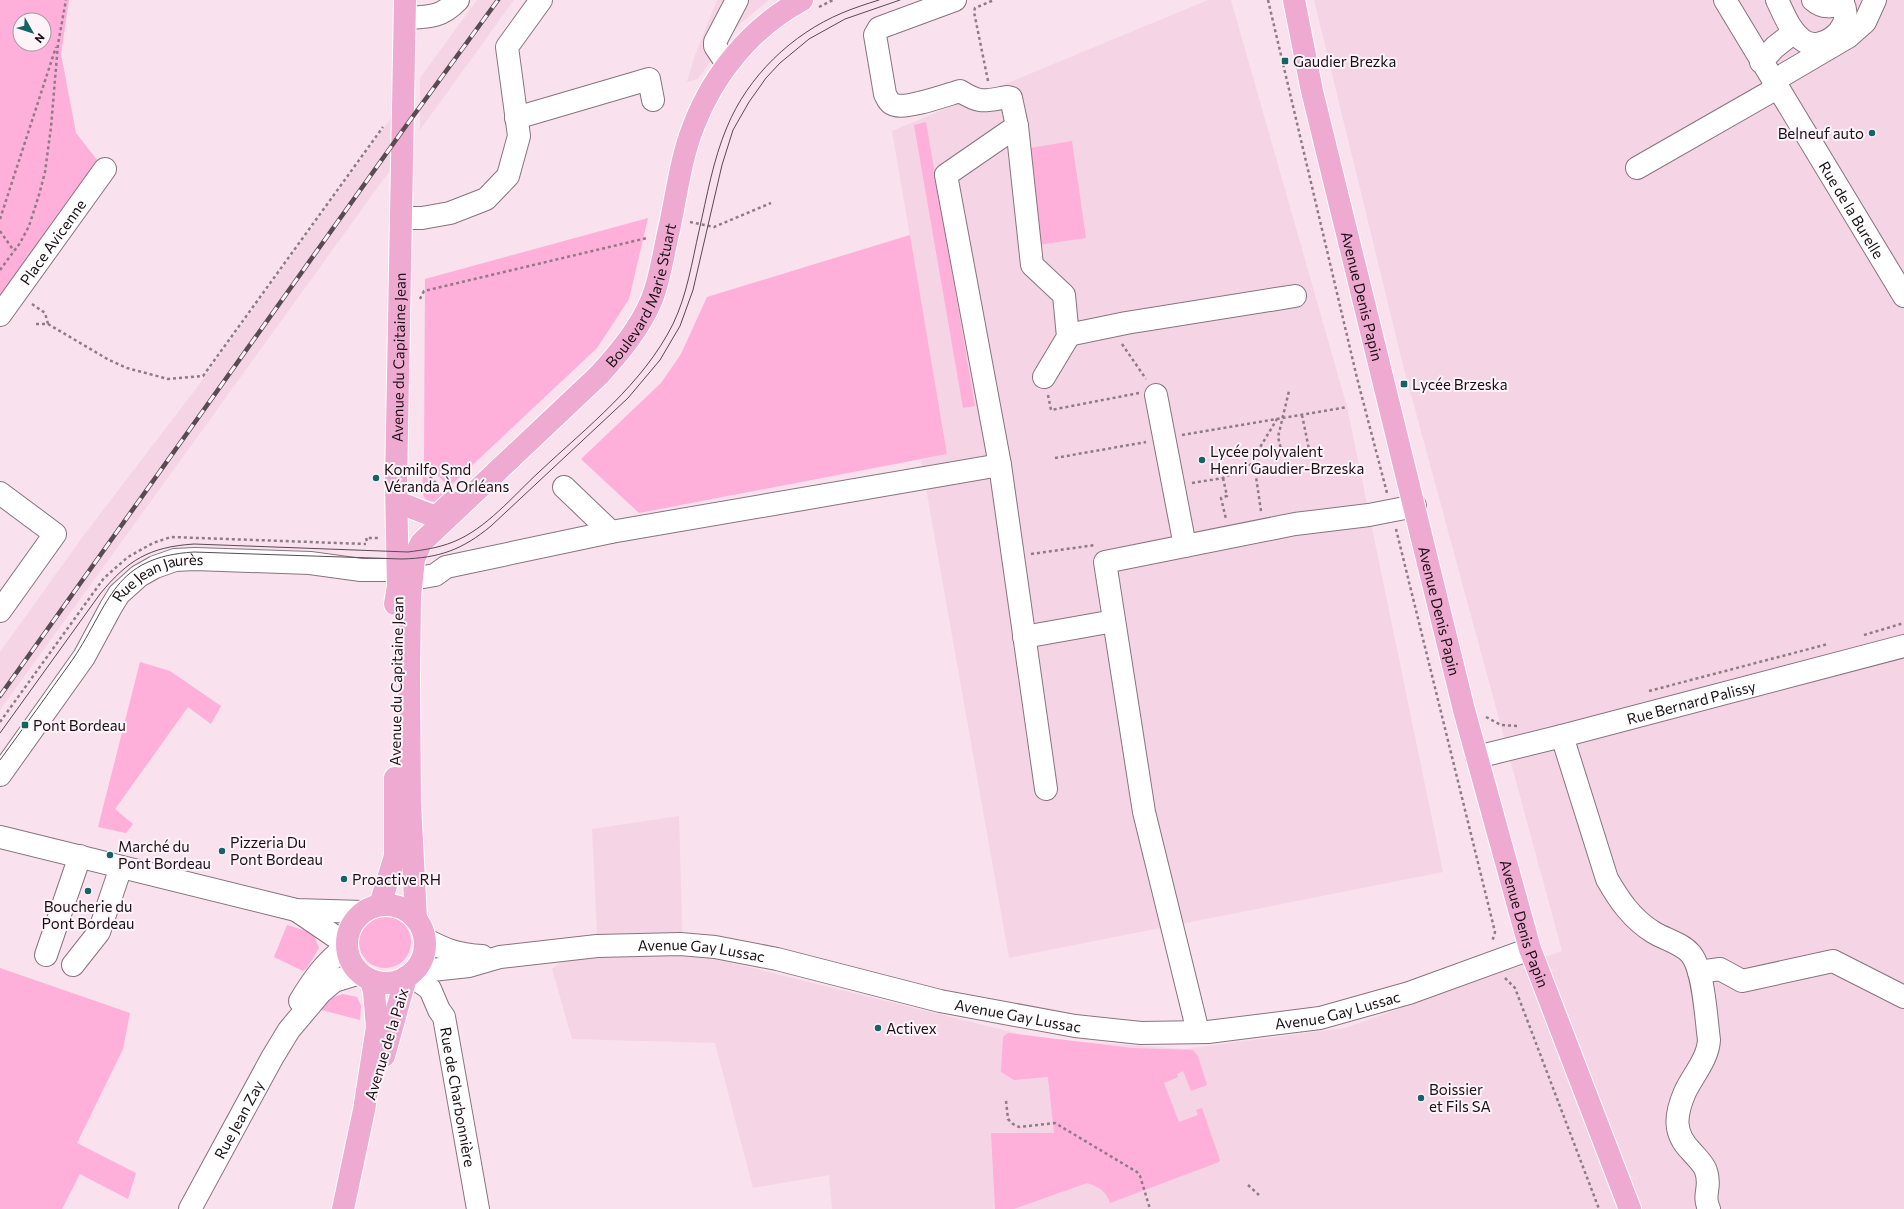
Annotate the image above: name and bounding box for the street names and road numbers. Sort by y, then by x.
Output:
street label: Rue de la Burelle [1816,158,1888,262]
street label: Place Avicenne [16,196,89,288]
street label: Boulevard Marie Stuart [601,221,679,371]
street label: Avenue Denis Papin [1338,230,1387,363]
street label: Avenue du Capitaine Jean [388,272,409,442]
street label: Avenue Denis Papin [1415,544,1464,677]
street label: Rue Jean Jaurès [108,550,204,605]
street label: Avenue du Capitaine Jean [386,596,406,766]
street label: Rue Bernard Palissy [1625,676,1758,728]
street label: Avenue Denis Papin [1497,857,1553,990]
street label: Avenue Gay Lussac [637,935,766,965]
street label: Avenue de la Paix [360,986,412,1102]
street label: Avenue Gay Lussac [1274,987,1402,1033]
street label: Avenue Gay Lussac [953,995,1082,1036]
street label: Rue de Charbonnière [437,1025,479,1168]
street label: Rue Jean Zay [210,1077,267,1162]

